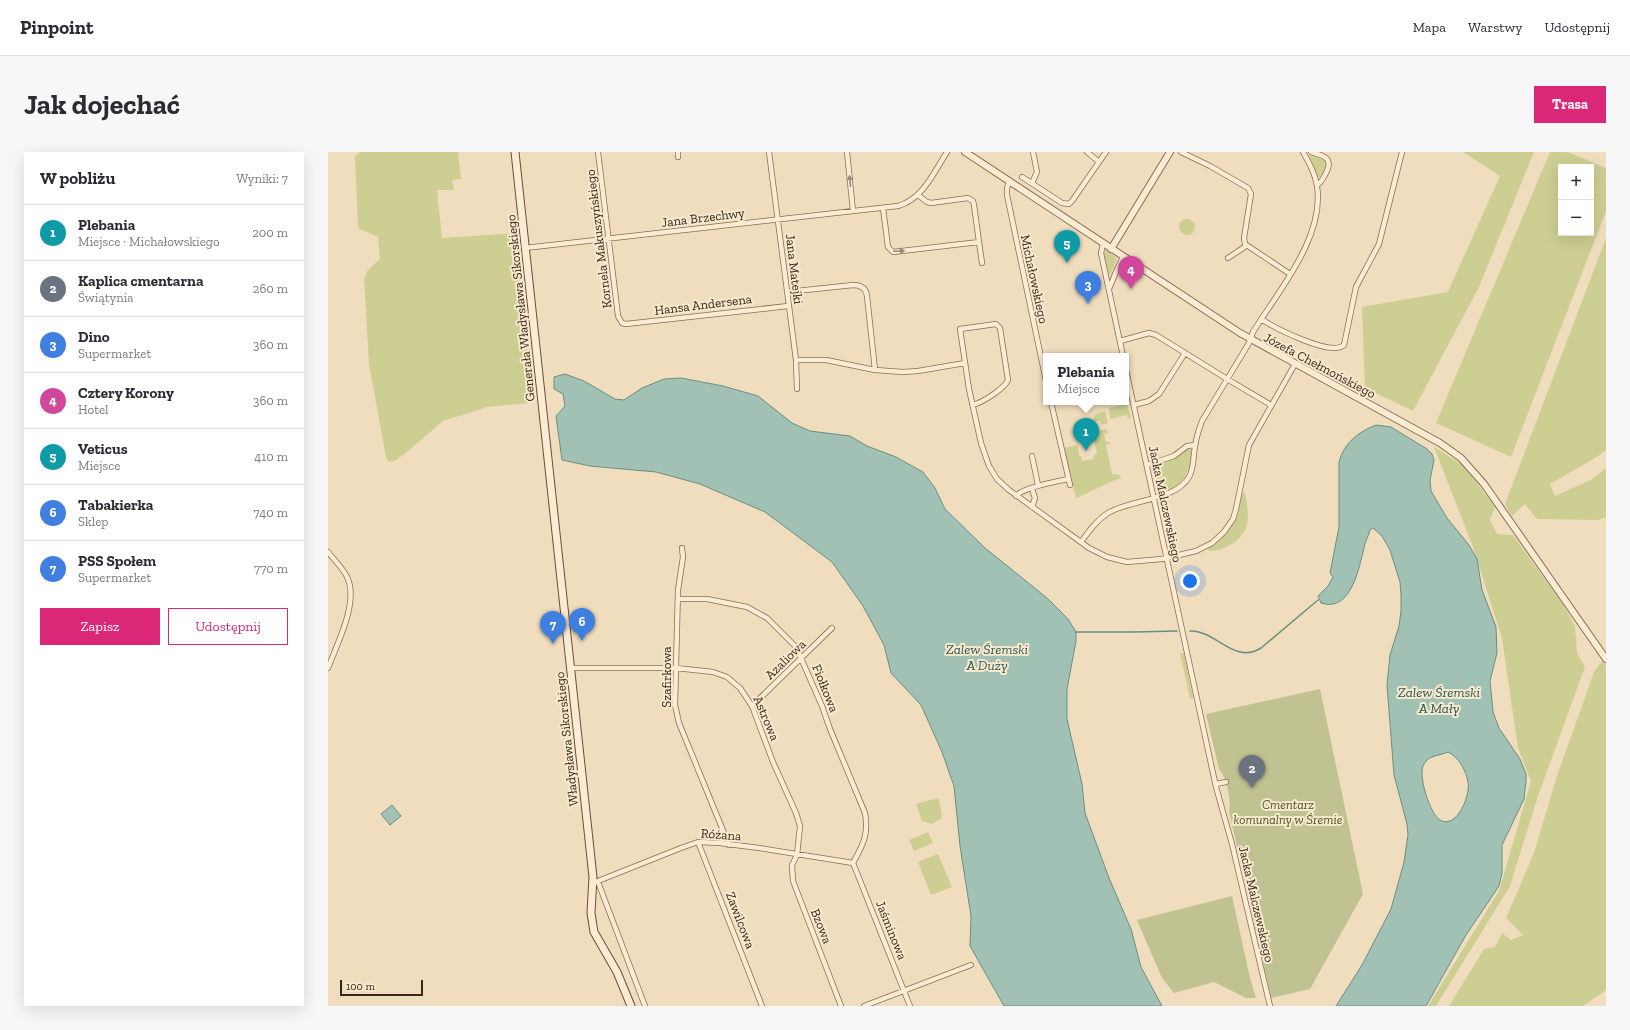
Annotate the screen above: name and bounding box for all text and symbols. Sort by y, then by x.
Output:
text: Pinpoint [20,16,94,39]
text: Mapa [1413,19,1446,36]
text: Warstwy [1468,19,1522,36]
text: Udostępnij [1544,19,1610,36]
button: Trasa [1534,86,1606,123]
text: Jak dojechać [24,88,180,121]
map controls [1558,164,1594,236]
button: + [1558,164,1594,200]
text: W pobliżu [40,168,115,188]
street label: Kornela Makuszyńskiego [582,168,614,309]
text: Wyniki: 7 [236,171,288,186]
one-way arrow [847,175,854,187]
button: − [1558,200,1594,236]
street label: Jana Brzechwy [661,205,746,230]
street label: Generała Władysława Sikorskiego [503,213,538,402]
text: Plebania [78,216,135,234]
text: 1 [50,225,56,240]
text: 200 m [252,225,288,240]
pin: 5 [1054,230,1080,263]
street label: Jana Matejki [782,233,806,306]
street label: Michałowskiego [1018,233,1051,325]
text: Miejsce · Michałowskiego [78,234,220,249]
one-way arrow [893,248,905,255]
pin: 4 [1118,256,1144,289]
pin: 3 [1075,271,1101,304]
text: Kaplica cmentarna [78,272,204,290]
text: 2 [50,281,56,296]
text: 260 m [253,281,288,296]
text: Świątynia [78,290,134,305]
street label: Hansa Andersena [653,291,753,318]
text: Dino [78,328,110,346]
street label: Józefa Chełmońskiego [1261,330,1379,401]
text: 3 [50,337,56,352]
text: 360 m [253,337,288,352]
text: Supermarket [78,346,151,361]
popup [1043,353,1129,405]
text: Plebania [1057,363,1115,381]
text: Miejsce [1057,381,1100,396]
text: Cztery Korony [78,384,174,402]
text: 4 [49,393,57,408]
text: 360 m [253,393,288,408]
text: Hotel [78,402,109,417]
pin: 1 [1073,418,1099,451]
text: Veticus [78,440,128,458]
street label: Jacka Malczewskiego [1146,444,1185,564]
text: 5 [50,449,56,464]
text: 410 m [254,449,288,464]
text: Miejsce [78,458,120,473]
text: Tabakierka [78,496,153,514]
text: 6 [50,505,56,520]
text: 740 m [254,505,288,520]
text: Sklep [78,514,108,529]
text: PSS Społem [78,552,156,570]
text: 7 [50,561,56,576]
text: 770 m [254,561,288,576]
text: Supermarket [78,570,151,585]
your location [1180,571,1200,591]
button: Zapisz [40,608,160,645]
button: Udostępnij [168,608,288,645]
pin: 6 [569,608,595,641]
pin: 7 [540,611,566,644]
street label: Azaliowa [762,636,809,682]
water label: Zalew Śremski A Duży [946,641,1028,674]
street label: Szafirkowa [659,646,674,708]
street label: Fiołkowa [809,662,842,715]
street label: Władysława Sikorskiego [552,671,581,807]
water label: Zalew Śremski A Mały [1398,684,1480,717]
street label: Astrowa [750,694,783,743]
pin: 2 [1239,755,1265,788]
park label: Cmentarz komunalny w Śremie [1234,797,1343,827]
street label: Różana [700,826,742,843]
street label: Jacka Malczewskiego [1236,845,1277,964]
street label: Zawilcowa [723,890,758,951]
street label: Jaśminowa [873,898,910,963]
street label: Bzowa [808,906,836,947]
scale bar [340,978,423,997]
text: 100 m [346,980,375,993]

